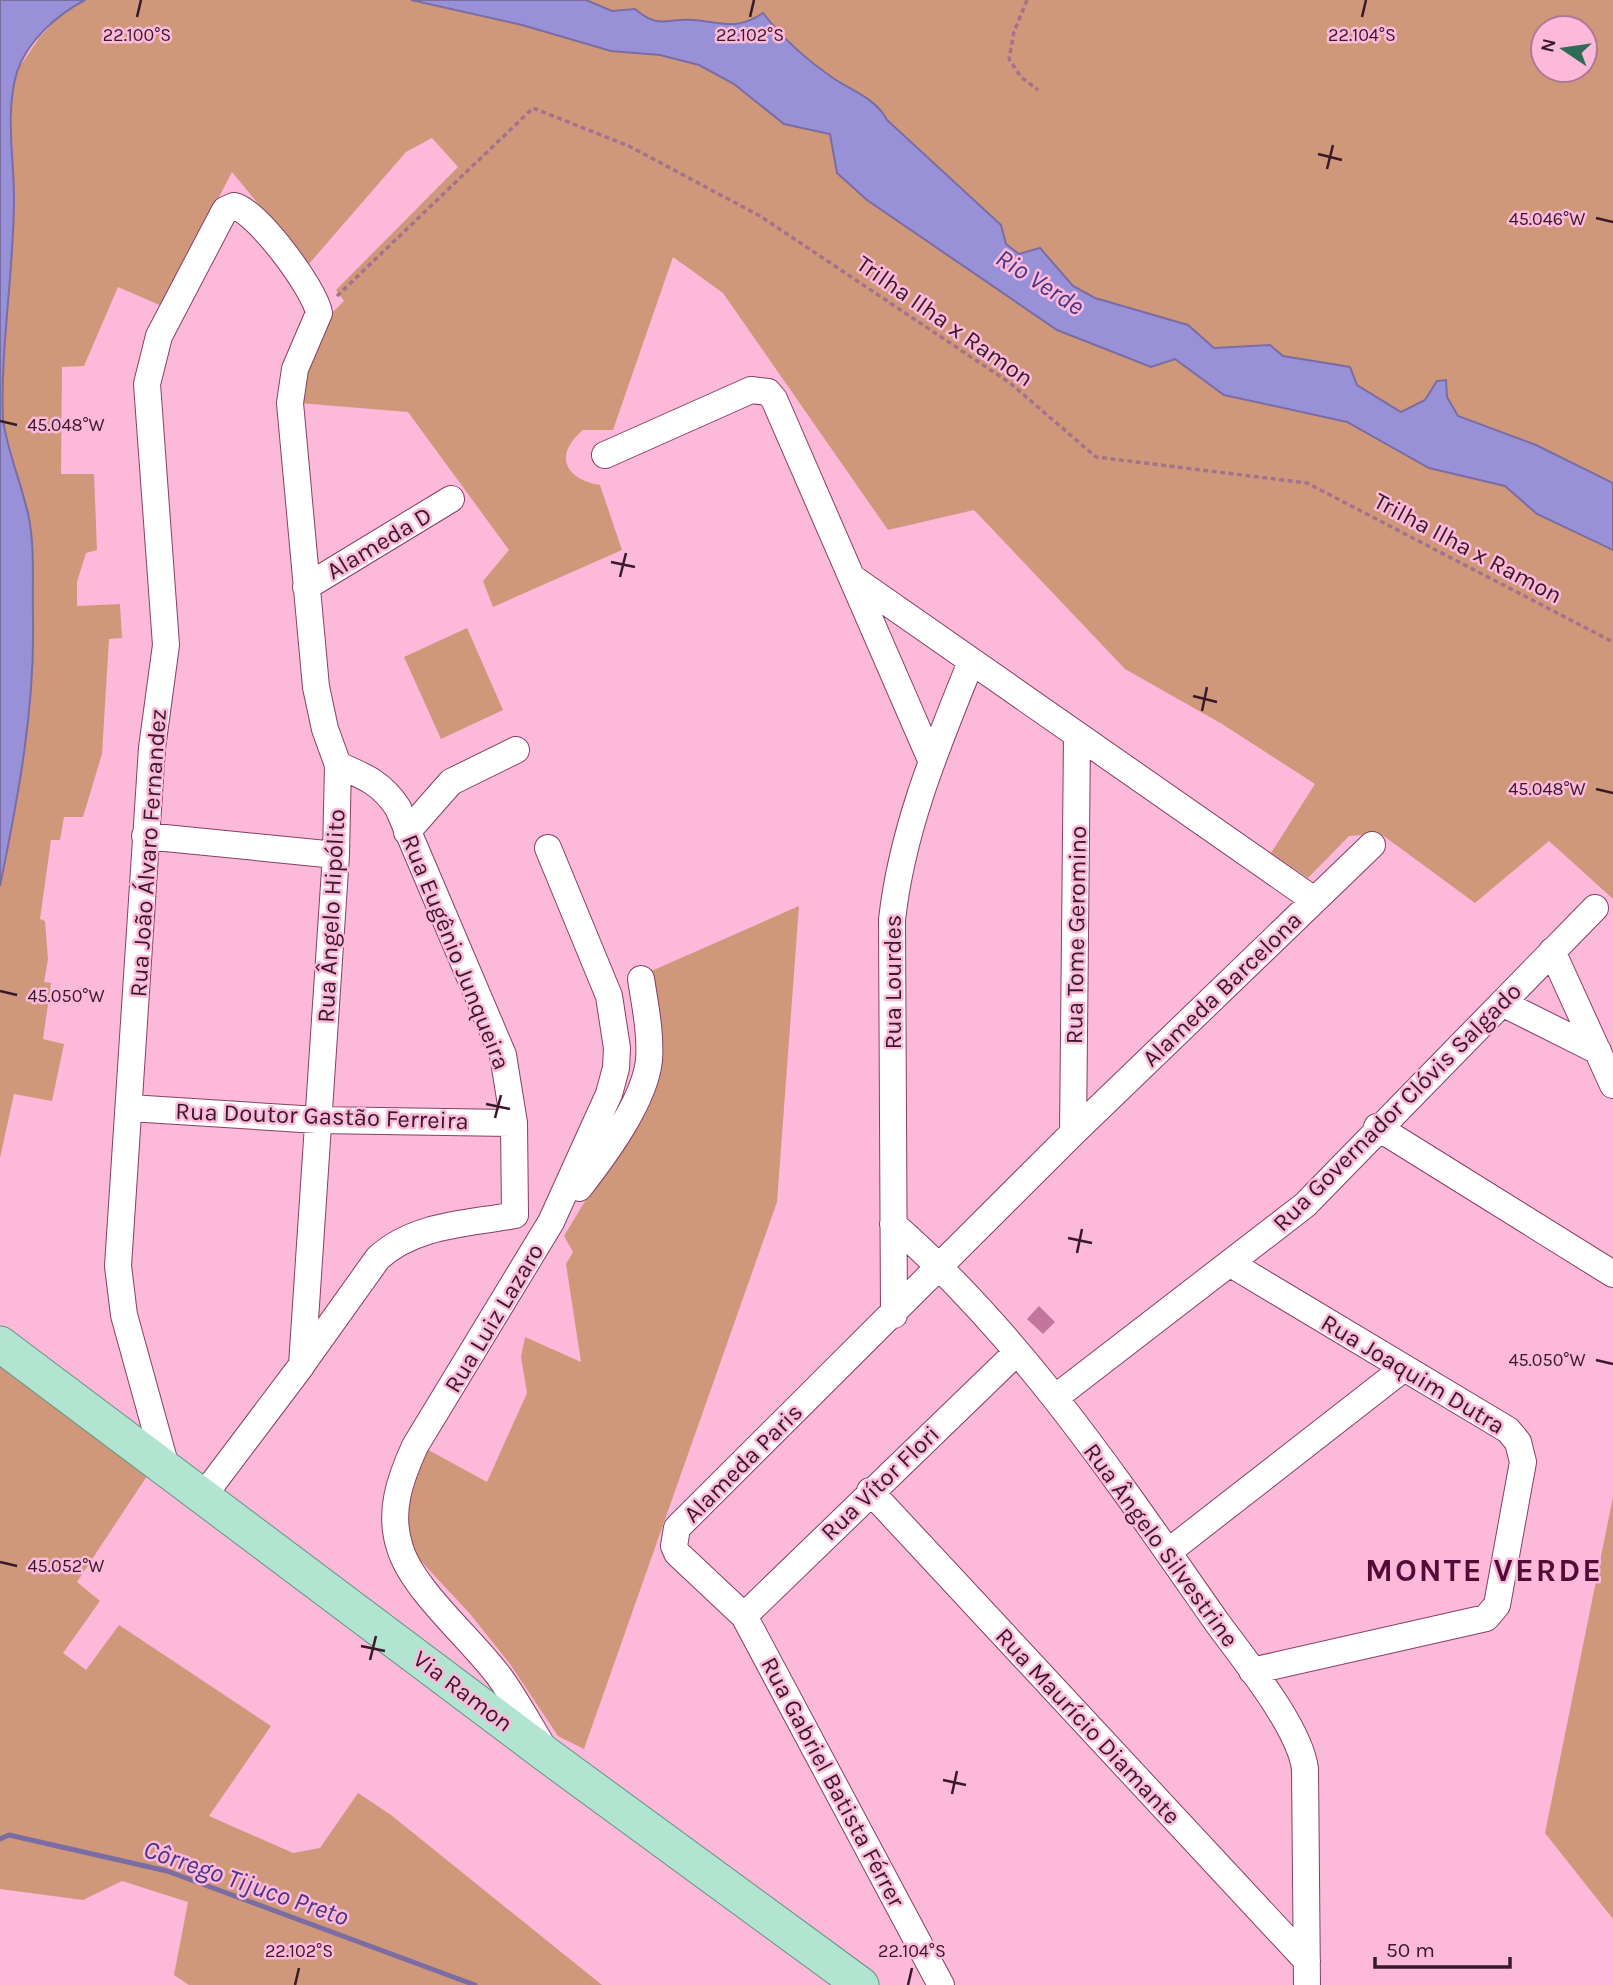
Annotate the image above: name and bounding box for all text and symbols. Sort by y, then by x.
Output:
north arrow [1529,14,1599,84]
text: 22.100°S [103,24,171,46]
text: 22.102°S [716,24,784,46]
text: 22.104°S [1328,24,1396,46]
text: N [1536,36,1561,55]
text: 45.046°W [1509,208,1585,230]
water label: Rio Verde [990,242,1090,322]
street label: Trilha Ilha x Ramon [851,250,1039,392]
text: 45.048°W [27,414,105,436]
street label: Trilha Ilha x Ramon [1369,487,1567,609]
street label: Alameda D [321,501,437,585]
street label: Rua João Álvaro Fernandez [123,708,172,998]
text: 45.048°W [1508,778,1586,800]
street label: Rua Ângelo Hipólito [311,808,351,1024]
street label: Rua Tome Geromino [1060,825,1092,1045]
street label: Rua Eugênio Junqueira [396,830,516,1074]
street label: Alameda Barcelona [1136,906,1308,1072]
street label: Rua Lourdes [879,915,907,1049]
street label: Rua Governador Clóvis Salgado [1267,977,1527,1237]
text: 45.050°W [27,985,105,1007]
street label: Rua Doutor Gastão Ferreira [175,1097,469,1135]
street label: Rua Luiz Lazaro [438,1238,550,1398]
street label: Rua Joaquim Dutra [1316,1308,1510,1440]
text: 45.050°W [1508,1349,1586,1371]
street label: Alameda Paris [678,1398,808,1528]
street label: Rua Vítor Flori [815,1420,945,1546]
street label: Rua Ângelo Silvestrine [1078,1438,1244,1652]
district label: MONTE VERDE [1365,1552,1603,1589]
text: 45.052°W [28,1555,104,1577]
street label: Rua Maurício Diamante [990,1622,1186,1830]
street label: Via Ramon [408,1644,518,1738]
street label: Rua Gabriel Batista Férrer [755,1652,911,1912]
water label: Côrrego Tijuco Preto [139,1833,353,1933]
scale bar [1375,1926,1510,1970]
text: 50 m [1386,1938,1435,1962]
text: 22.102°S [265,1940,333,1962]
text: 22.104°S [878,1940,946,1962]

